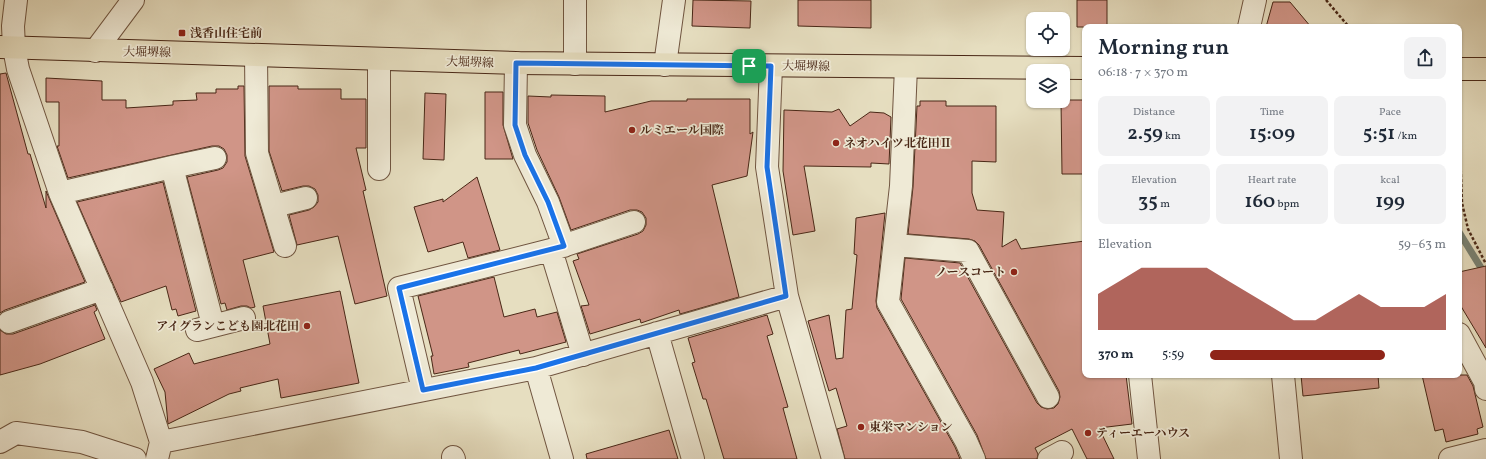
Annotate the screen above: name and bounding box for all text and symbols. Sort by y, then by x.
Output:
map controls [1026,12,1070,108]
button: locate [1026,12,1070,56]
place label: 浅香山住宅前 [190,26,262,42]
marker: 浅香山住宅前 [177,28,187,38]
text: Morning run [1098,33,1229,64]
button: share [1404,37,1446,79]
street label: 大堀堺線 [123,45,171,61]
pin [732,49,766,83]
street label: 大堀堺線 [446,54,494,72]
icon: arrive [738,55,760,77]
street label: 大堀堺線 [782,59,830,75]
button: layers [1026,64,1070,108]
text: 06:18 · 7 × 370 m [1098,64,1188,82]
text: Distance [1133,105,1175,120]
text: Time [1260,105,1284,120]
text: Pace [1379,105,1401,120]
text: 2.59 [1127,120,1163,148]
text: 15:09 [1249,120,1295,148]
text: 5:51 [1363,120,1395,148]
place label: ルミエール国際 [640,123,724,139]
marker: ルミエール国際 [627,125,637,135]
text: km [1163,129,1181,144]
text: /km [1395,129,1417,144]
place label: ネオハイツ北花田Ⅱ [844,136,952,152]
marker: ネオハイツ北花田Ⅱ [831,138,841,148]
text: Elevation [1131,173,1177,188]
text: Heart rate [1248,173,1296,188]
text: kcal [1380,173,1400,188]
text: 35 [1138,188,1158,216]
text: 160 [1244,188,1275,216]
text: 199 [1375,188,1405,216]
text: m [1158,197,1170,212]
text: bpm [1275,197,1300,212]
text: Elevation [1098,236,1152,254]
text: 59–63 m [1398,236,1446,254]
place label: ノースコート [935,265,1006,281]
marker: ノースコート [1009,267,1019,277]
place label: アイグランこども園北花田 [156,319,299,335]
marker: アイグランこども園北花田 [302,321,312,331]
text: 370 m [1098,346,1134,364]
text: 5:59 [1162,346,1184,364]
place label: 東栄マンション [869,420,952,436]
marker: 東栄マンション [856,422,866,432]
place label: ティーエーハウス [1096,426,1190,442]
marker: ティーエーハウス [1083,428,1093,438]

